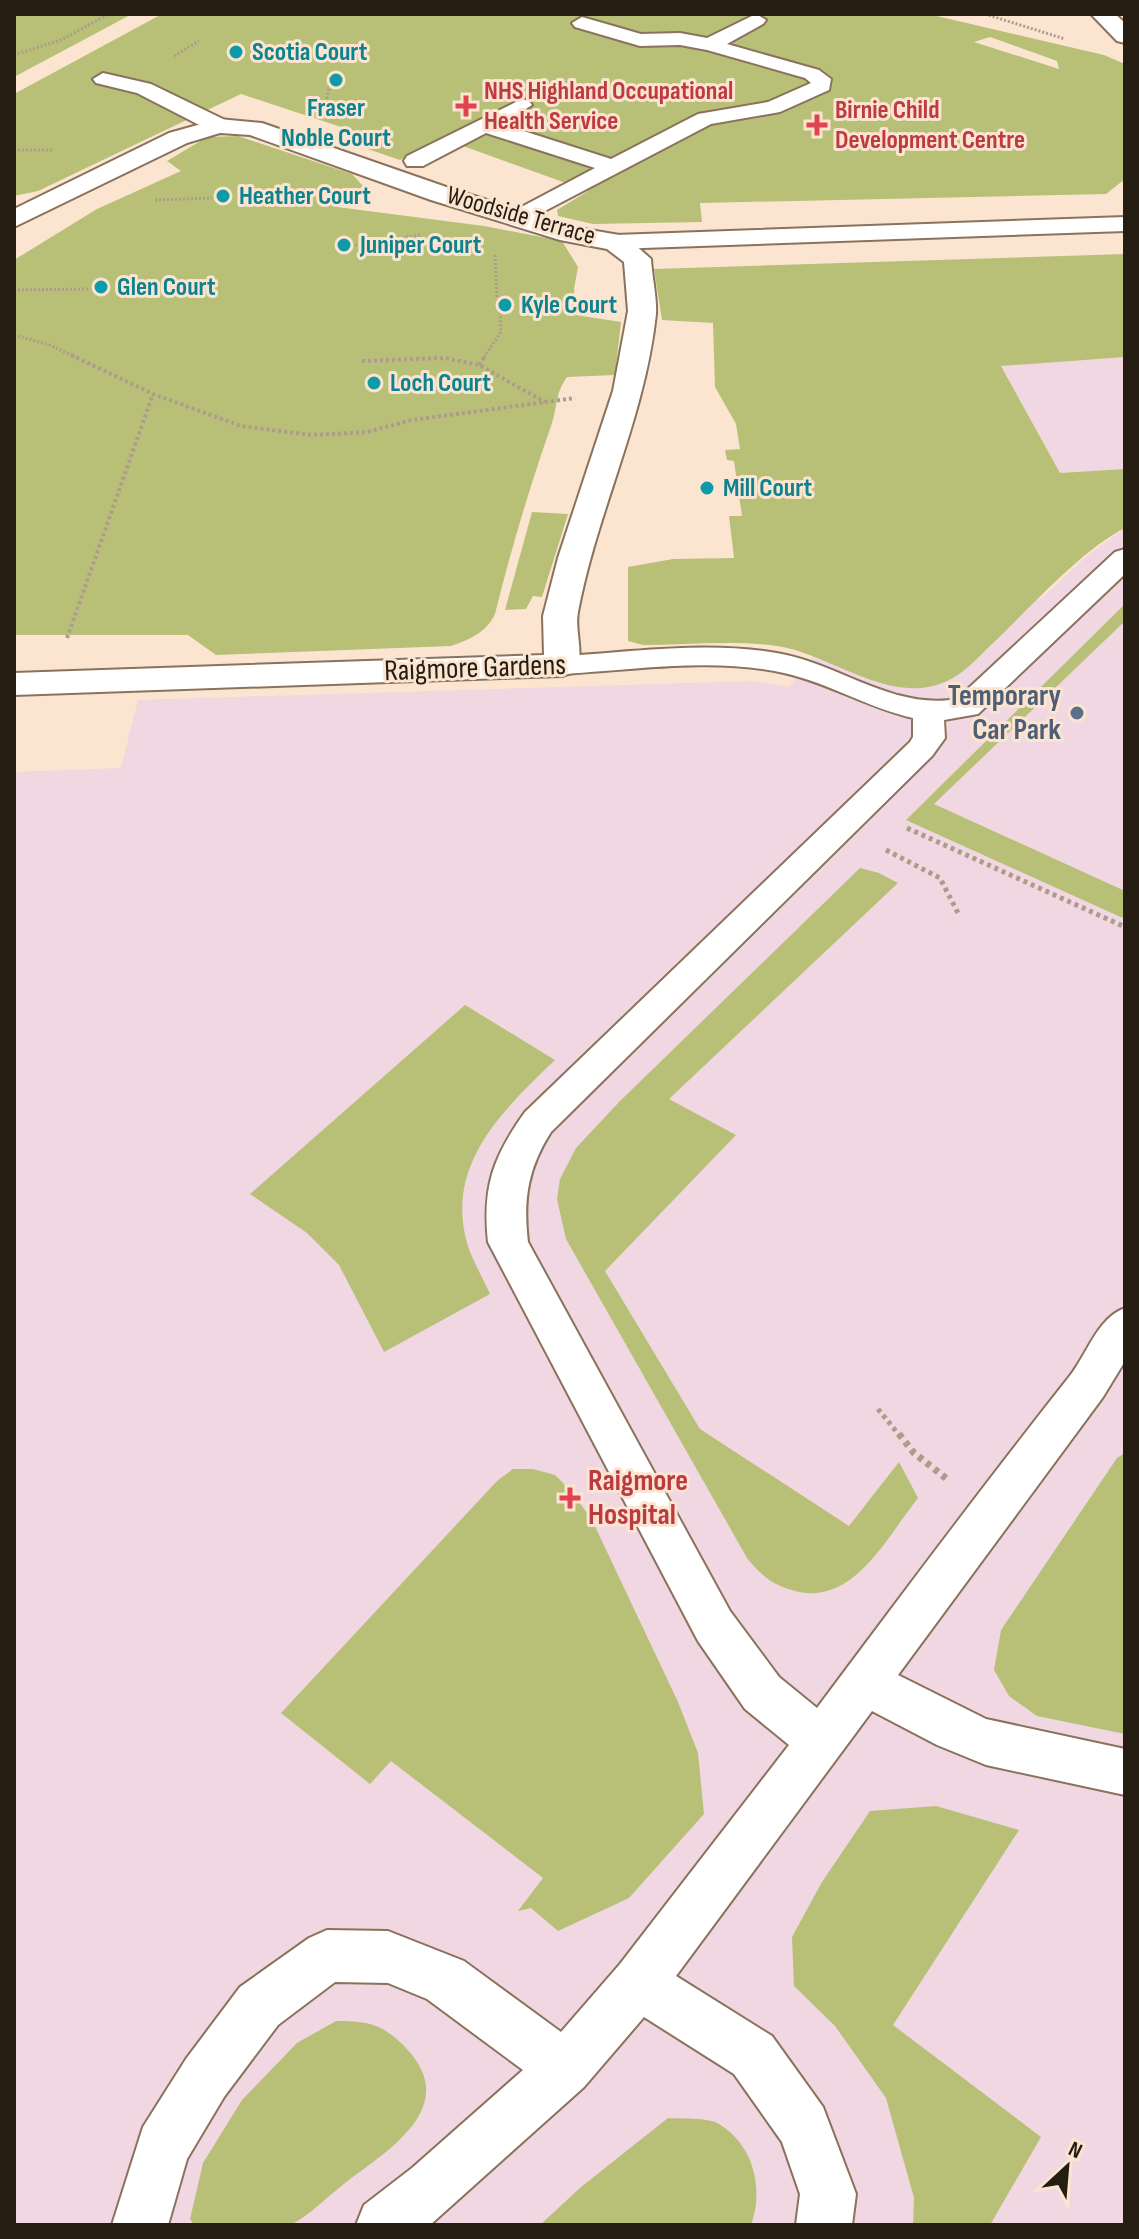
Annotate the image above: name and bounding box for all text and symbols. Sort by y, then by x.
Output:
place label: Scotia Court [252,37,368,68]
marker: Scotia Court [227,43,245,61]
marker: Fraser Noble Court [327,71,345,89]
place label: NHS Highland Occupational Health Service [484,76,733,137]
place label: Fraser Noble Court [281,93,391,154]
marker: NHS Highland Occupational Health Service [455,95,477,117]
place label: Birnie Child Development Centre [835,95,1025,156]
marker: Birnie Child Development Centre [806,114,828,136]
street label: Woodside Terrace [443,180,599,252]
place label: Heather Court [239,181,371,212]
marker: Heather Court [214,187,232,205]
place label: Juniper Court [359,230,482,261]
marker: Juniper Court [335,236,353,254]
place label: Glen Court [117,272,216,303]
marker: Glen Court [92,278,110,296]
place label: Kyle Court [521,290,618,321]
marker: Kyle Court [496,296,514,314]
place label: Loch Court [390,368,491,399]
marker: Loch Court [365,374,383,392]
place label: Mill Court [723,473,813,504]
marker: Mill Court [698,479,716,497]
street label: Raigmore Gardens [383,647,567,689]
place label: Temporary Car Park [948,678,1062,748]
marker: Temporary Car Park [1068,704,1086,722]
place label: Raigmore Hospital [588,1463,688,1533]
marker: Raigmore Hospital [559,1487,581,1509]
north arrow [1027,2127,1107,2207]
text: N [1064,2136,1086,2165]

